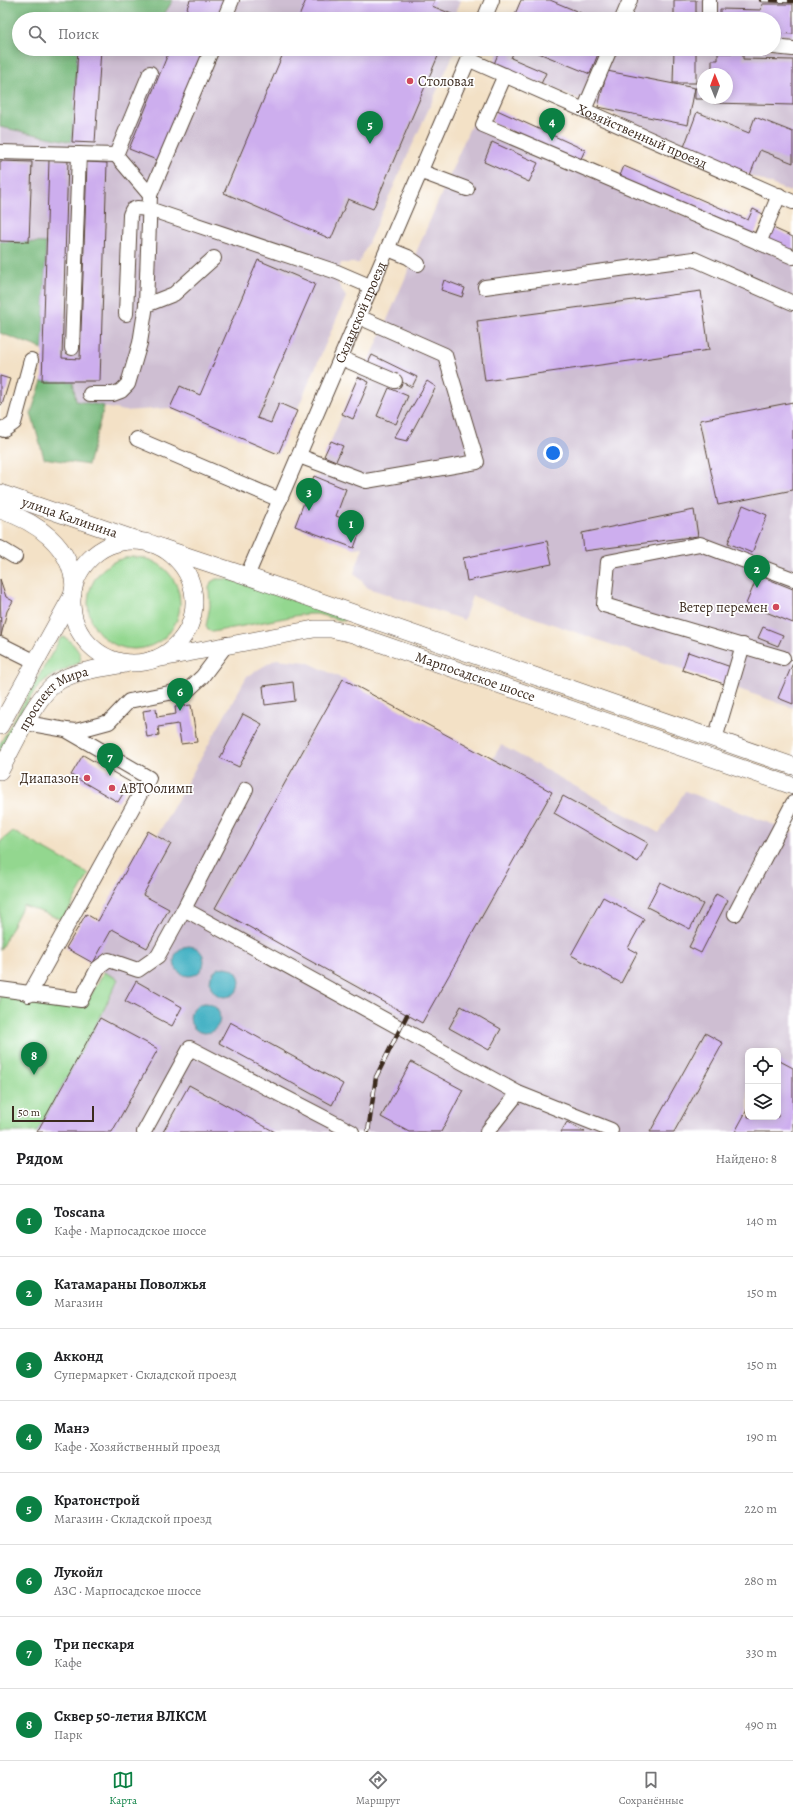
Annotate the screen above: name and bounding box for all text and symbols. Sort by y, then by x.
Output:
search box [12,12,781,56]
icon: search [26,23,48,45]
text: Поиск [58,24,99,44]
north arrow [697,68,733,104]
place label: Столовая [418,72,474,91]
marker: Столовая [405,76,415,86]
street label: Хозяйственный проезд [574,99,710,173]
pin: 4 [539,108,565,141]
pin: 5 [357,111,383,144]
street label: Складской проезд [330,258,390,366]
your location [543,443,563,463]
pin: 3 [296,478,322,511]
street label: улица Калинина [19,491,121,542]
pin: 1 [338,510,364,543]
pin: 2 [744,555,770,588]
place label: Ветер перемен [679,598,768,617]
marker: Ветер перемен [771,602,781,612]
street label: Марпосадское шоссе [413,647,538,706]
street label: проспект Мира [13,661,91,734]
pin: 6 [167,678,193,711]
pin: 7 [97,743,123,776]
place label: Диапазон [20,769,79,788]
marker: Диапазон [82,773,92,783]
place label: АВТОолимп [119,779,193,798]
marker: АВТОолимп [107,783,117,793]
pin: 8 [21,1042,47,1075]
map controls [745,1048,781,1120]
button: locate [745,1048,781,1084]
button: layers [745,1084,781,1120]
scale bar [12,1104,94,1123]
text: 50 m [18,1105,40,1120]
text: Рядом [16,1147,63,1170]
text: Найдено: 8 [715,1150,777,1167]
text: Toscana [54,1202,105,1222]
text: 1 [27,1212,31,1229]
text: 140 m [746,1212,777,1229]
text: Кафе · Марпосадское шоссе [54,1222,206,1239]
text: Катамараны Поволжья [54,1274,206,1294]
text: 2 [26,1284,32,1301]
text: 150 m [747,1284,777,1301]
text: Магазин [54,1294,103,1311]
text: Акконд [54,1346,103,1366]
text: 3 [26,1356,32,1373]
text: 150 m [747,1356,777,1373]
text: Супермаркет · Складской проезд [54,1366,237,1383]
text: Манэ [54,1418,89,1438]
text: 4 [26,1428,32,1445]
text: 190 m [746,1428,777,1445]
text: Кафе · Хозяйственный проезд [54,1438,220,1455]
text: Кратонстрой [54,1490,140,1510]
text: 5 [26,1500,32,1517]
text: 220 m [744,1500,777,1517]
text: Магазин · Складской проезд [54,1510,212,1527]
text: Лукойл [54,1562,103,1582]
text: 6 [26,1572,32,1589]
text: 280 m [744,1572,777,1589]
text: АЗС · Марпосадское шоссе [54,1582,201,1599]
text: Три пескаря [54,1634,134,1654]
text: 7 [26,1644,32,1661]
text: 330 m [746,1644,777,1661]
text: Кафе [54,1654,82,1671]
text: Сквер 50-летия ВЛКСМ [54,1706,207,1726]
text: 8 [26,1716,32,1733]
text: 490 m [745,1716,777,1733]
text: Парк [54,1726,83,1743]
tab: Карта [109,1769,137,1808]
tab: Маршрут [356,1769,400,1808]
tab: Сохранённые [619,1769,684,1808]

